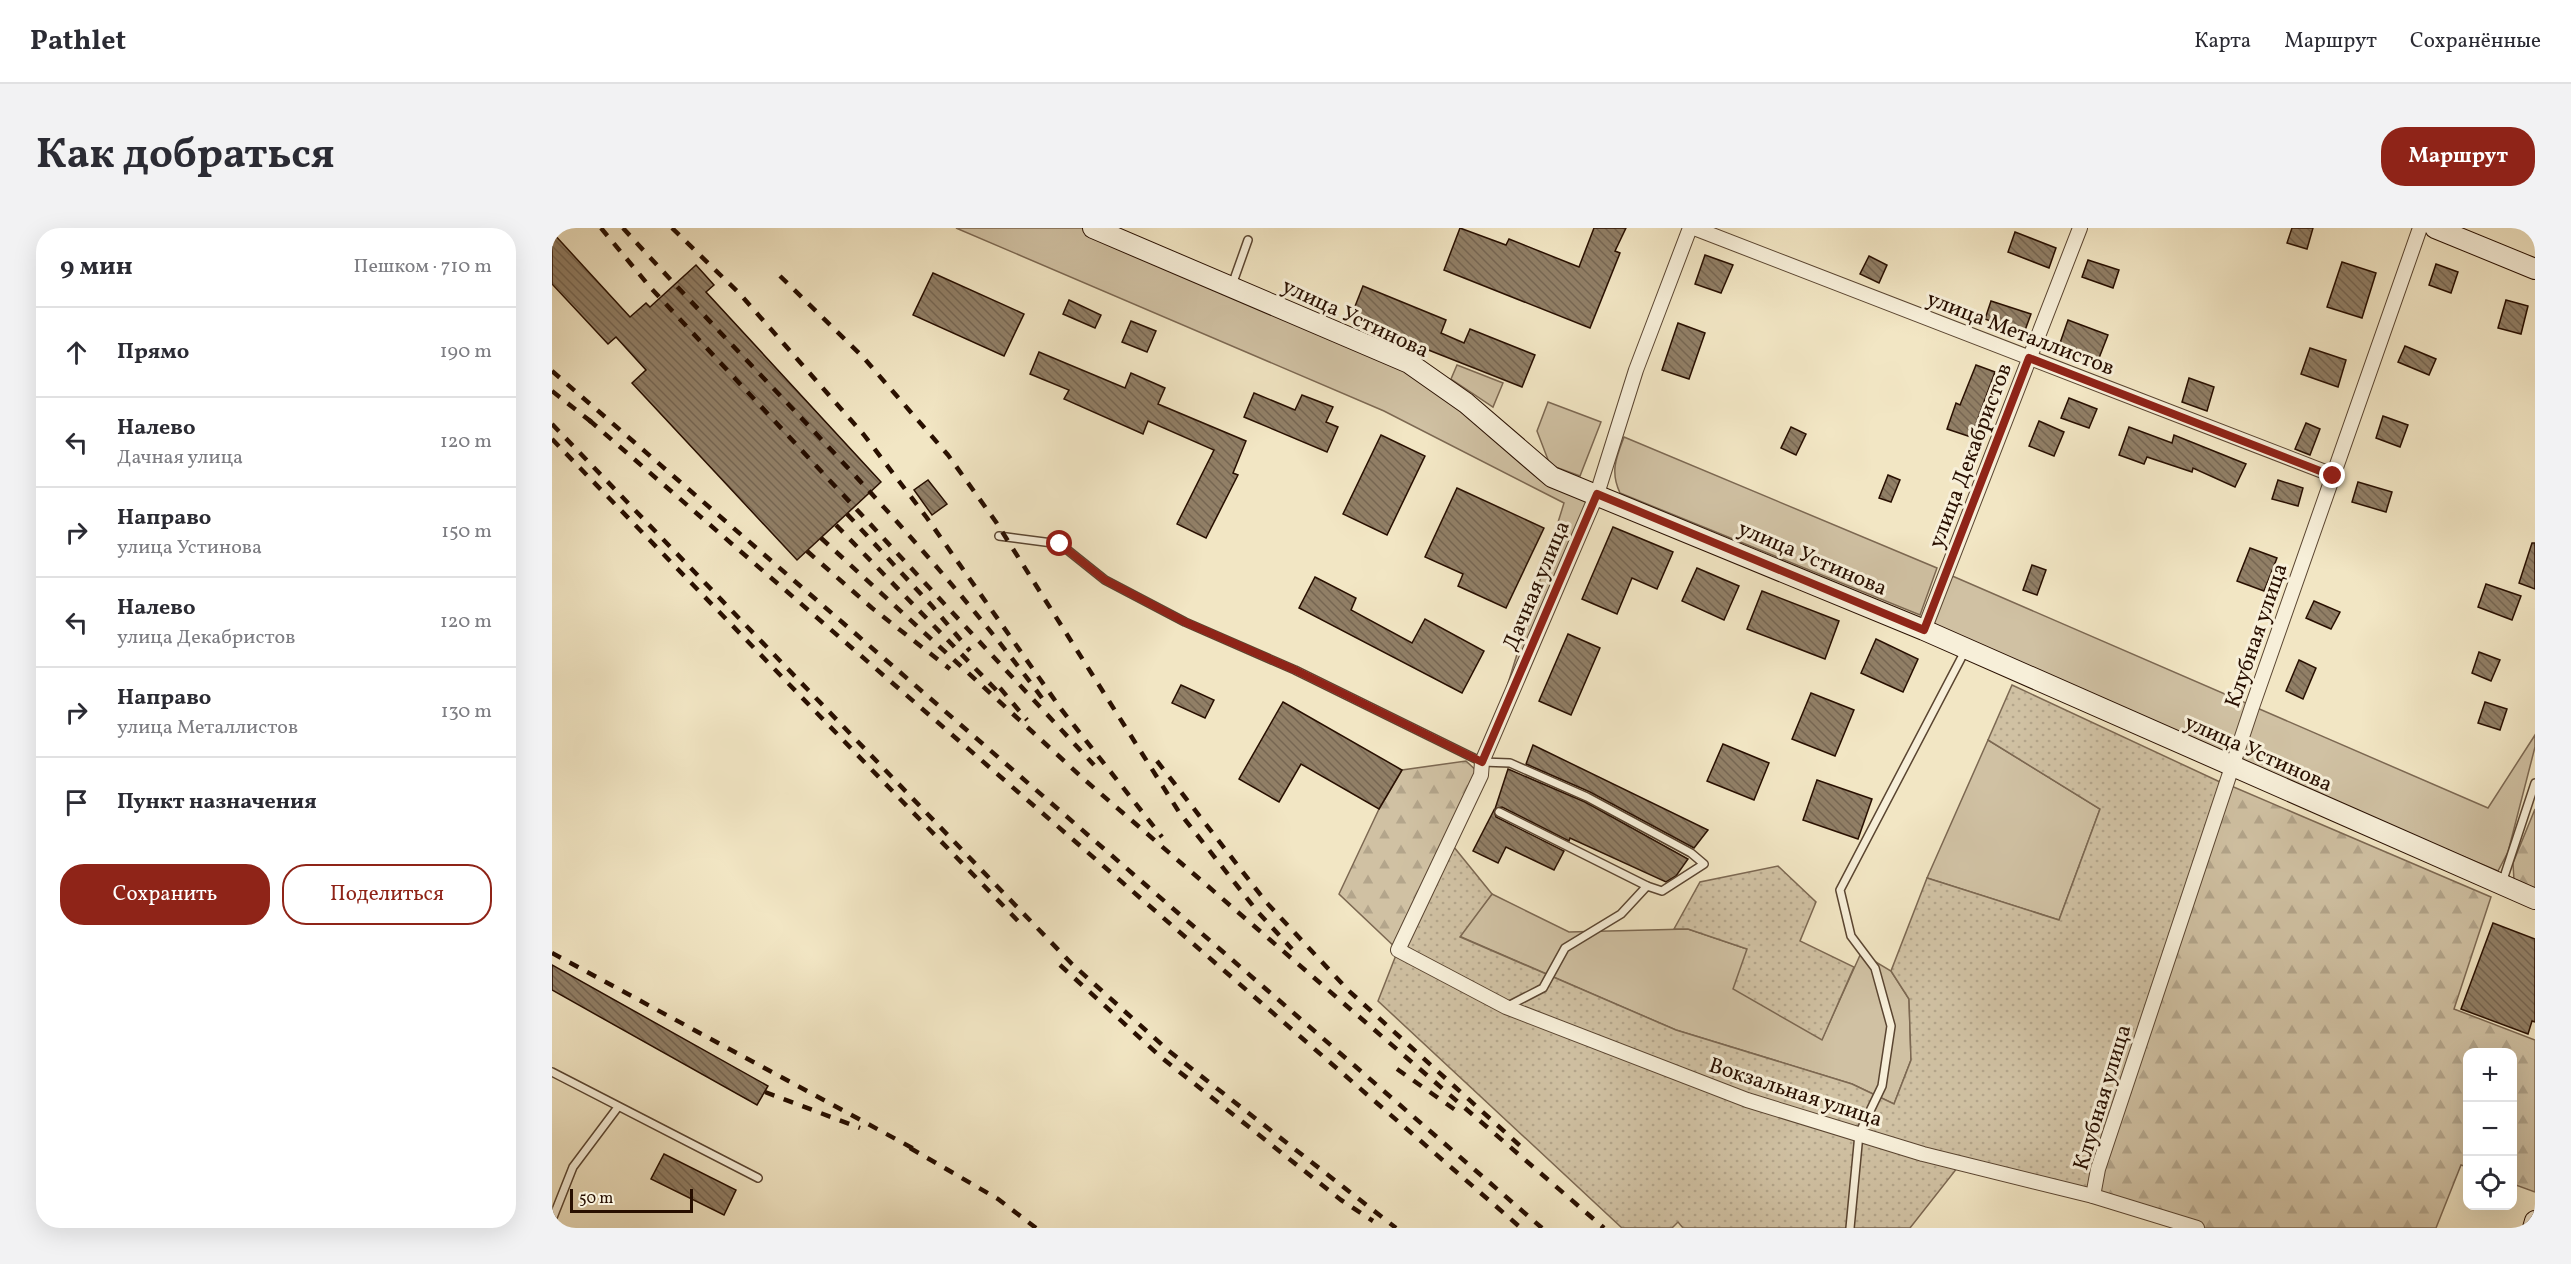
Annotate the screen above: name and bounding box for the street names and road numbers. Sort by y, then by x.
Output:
street label: улица Устинова [1276,272,1434,367]
street label: улица Металлистов [1922,284,2119,385]
street label: улица Декабристов [1922,359,2021,553]
street label: улица Устинова [1733,514,1891,605]
street label: Дачная улица [1496,516,1579,656]
street label: Клубная улица [2218,559,2297,712]
street label: улица Устинова [2179,708,2337,801]
street label: Клубная улица [2066,1021,2140,1174]
street label: Вокзальная улица [1704,1051,1886,1136]

